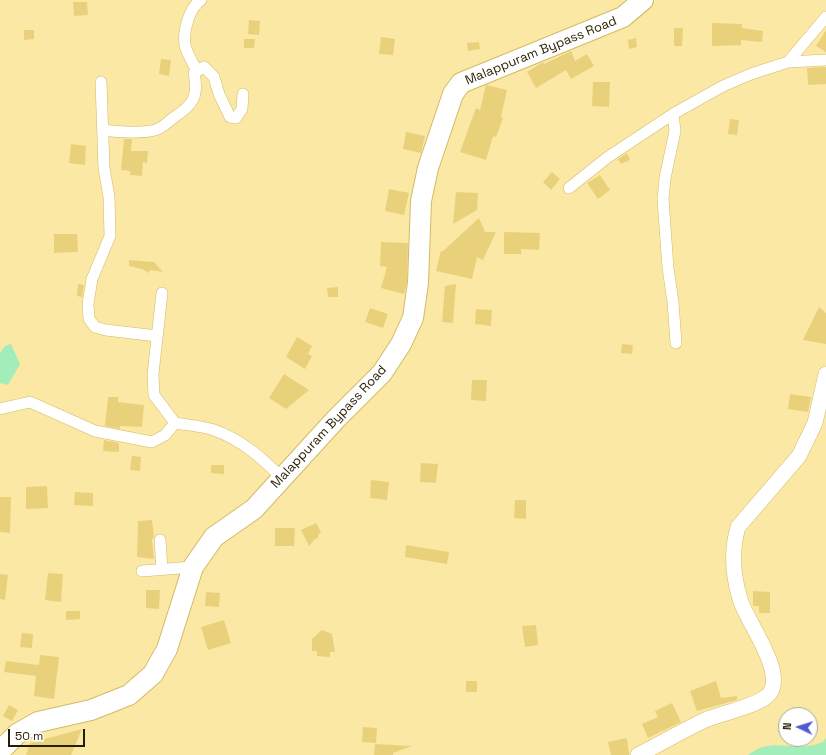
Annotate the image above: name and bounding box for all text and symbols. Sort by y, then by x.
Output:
street label: Malappuram Bypass Road [463,13,619,89]
street label: Malappuram Bypass Road [268,362,390,492]
north arrow [778,707,818,747]
scale bar [10,721,87,747]
text: N [780,722,794,730]
text: 50 m [15,728,43,744]

